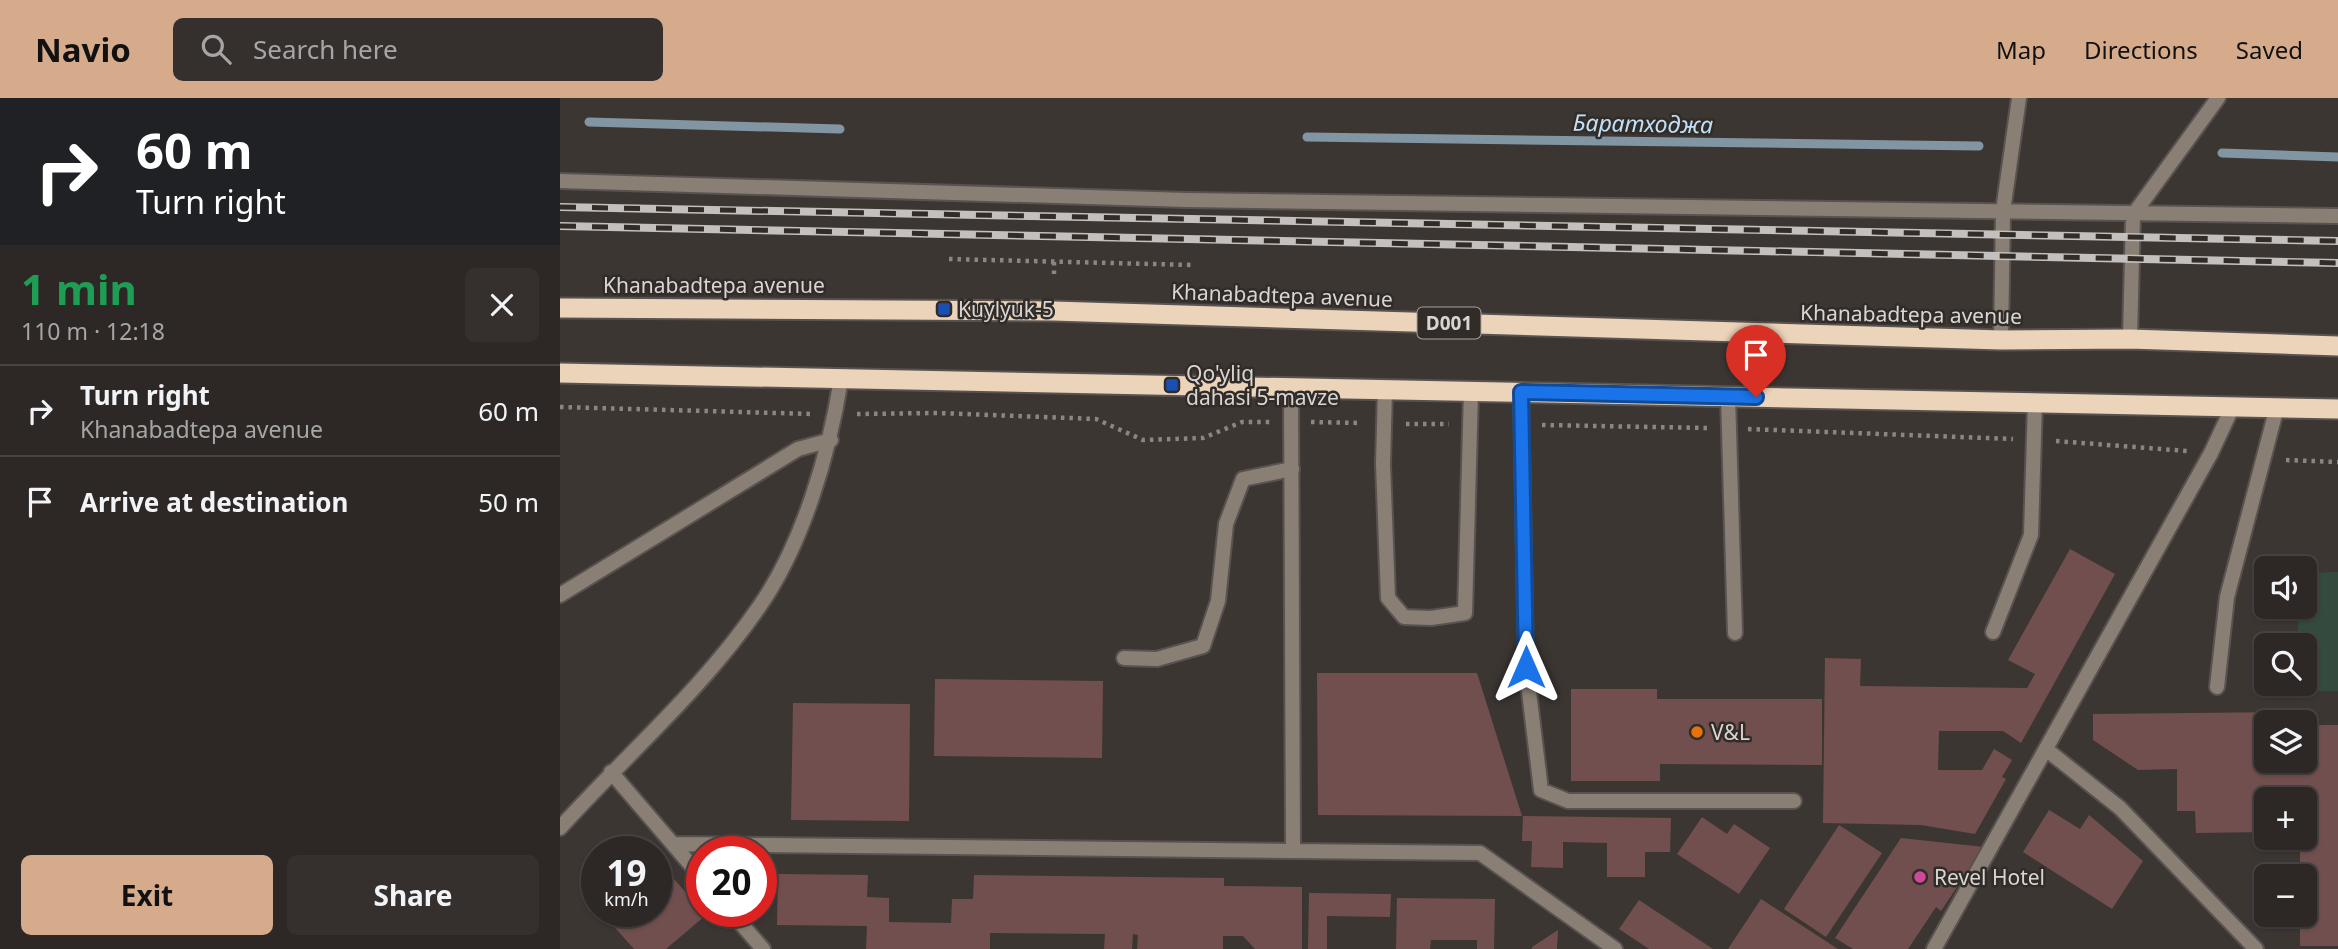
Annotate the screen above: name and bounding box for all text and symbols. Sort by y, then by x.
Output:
search box [173,18,663,81]
text: Navio [35,27,131,72]
icon: search [197,30,235,68]
text: Search here [253,31,398,67]
text: Map [1996,33,2046,66]
text: Directions [2084,33,2198,66]
text: Saved [2236,33,2303,66]
water label: Баратходжа [1573,106,1713,140]
text: 60 m [136,117,253,183]
icon: right [21,126,112,217]
text: Turn right [136,180,286,223]
text: 1 min [21,260,137,317]
button: close [465,268,539,342]
street label: Khanabadtepa avenue [603,271,825,299]
street label: Khanabadtepa avenue [1171,277,1393,313]
place label: Kuylyuk-5 [958,295,1054,323]
street label: Khanabadtepa avenue [1800,298,2022,330]
marker: Kuylyuk-5 [936,301,952,317]
road number: D001 [1418,308,1480,339]
text: 110 m · 12:18 [21,315,165,347]
pin [1726,325,1786,397]
icon: arrive [1737,336,1775,374]
place label: Qo'yliq dahasi 5-mavze [1186,359,1339,411]
text: Turn right [80,377,210,413]
marker: Qo'yliq dahasi 5-mavze [1164,377,1180,393]
icon: right [21,392,59,430]
text: 60 m [478,393,539,429]
text: Khanabadtepa avenue [80,413,323,445]
icon: arrive [21,483,59,521]
text: Arrive at destination [80,484,349,520]
text: 50 m [478,484,539,520]
map controls [2254,556,2317,927]
button: sound [2254,556,2317,619]
position arrow [1489,630,1563,704]
button: search [2254,633,2317,696]
button: layers [2254,710,2317,773]
place label: V&L [1711,718,1750,746]
marker: V&L [1689,724,1705,740]
button: + [2254,787,2317,850]
speed limit sign: 20 [686,836,777,927]
text: 19 [606,849,647,896]
button: Exit [21,855,273,935]
button: Share [287,855,539,935]
place label: Revel Hotel [1934,863,2045,891]
button: − [2254,864,2317,927]
marker: Revel Hotel [1912,869,1928,885]
text: km/h [604,887,649,911]

